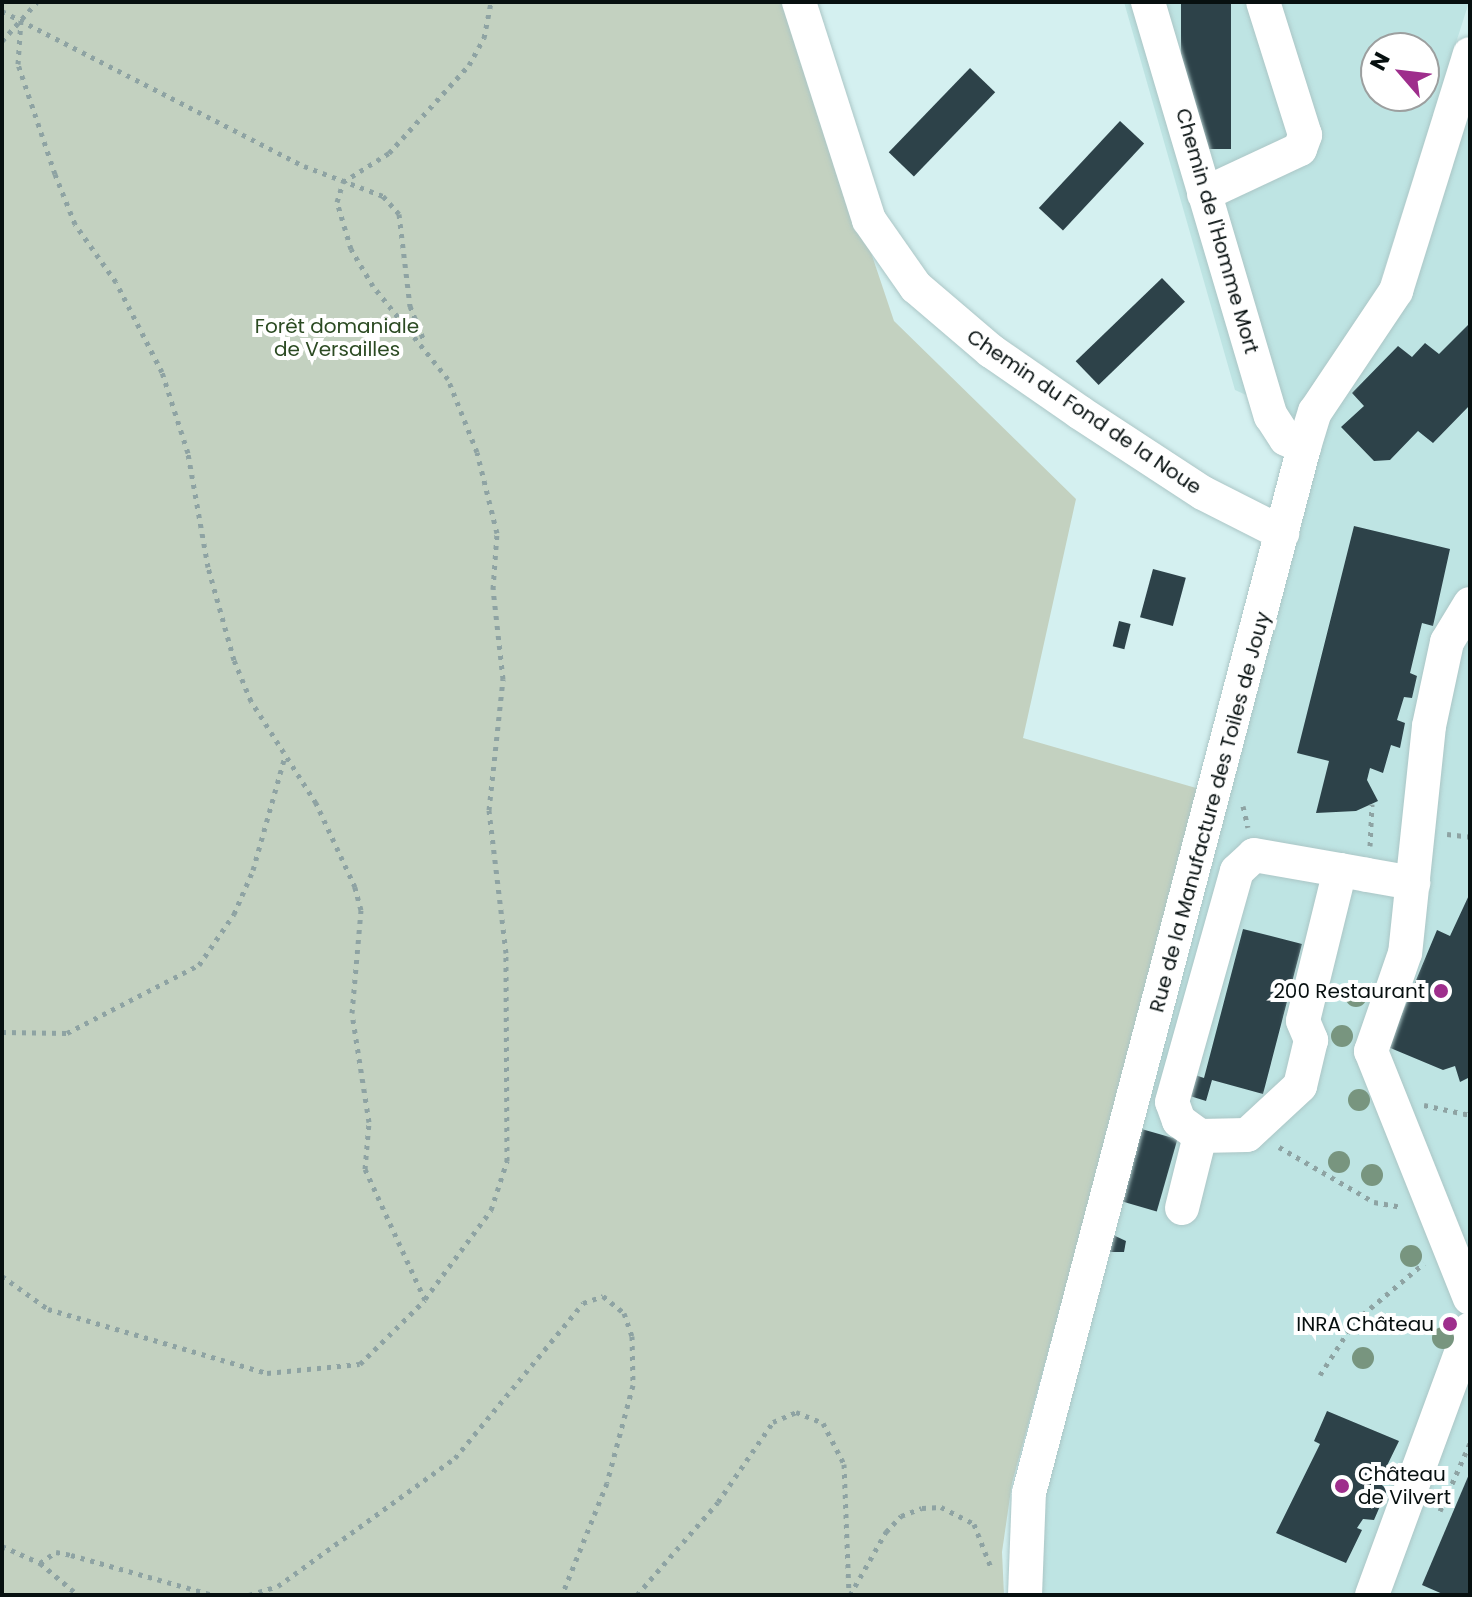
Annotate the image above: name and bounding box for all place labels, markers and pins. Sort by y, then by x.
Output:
place label: 200 Restaurant [1273,979,1425,1003]
marker: 200 Restaurant [1432,982,1450,1000]
place label: INRA Château [1296,1312,1434,1336]
marker: INRA Château [1441,1315,1459,1333]
place label: Château de Vilvert [1358,1462,1451,1509]
marker: Château de Vilvert [1333,1477,1351,1495]

